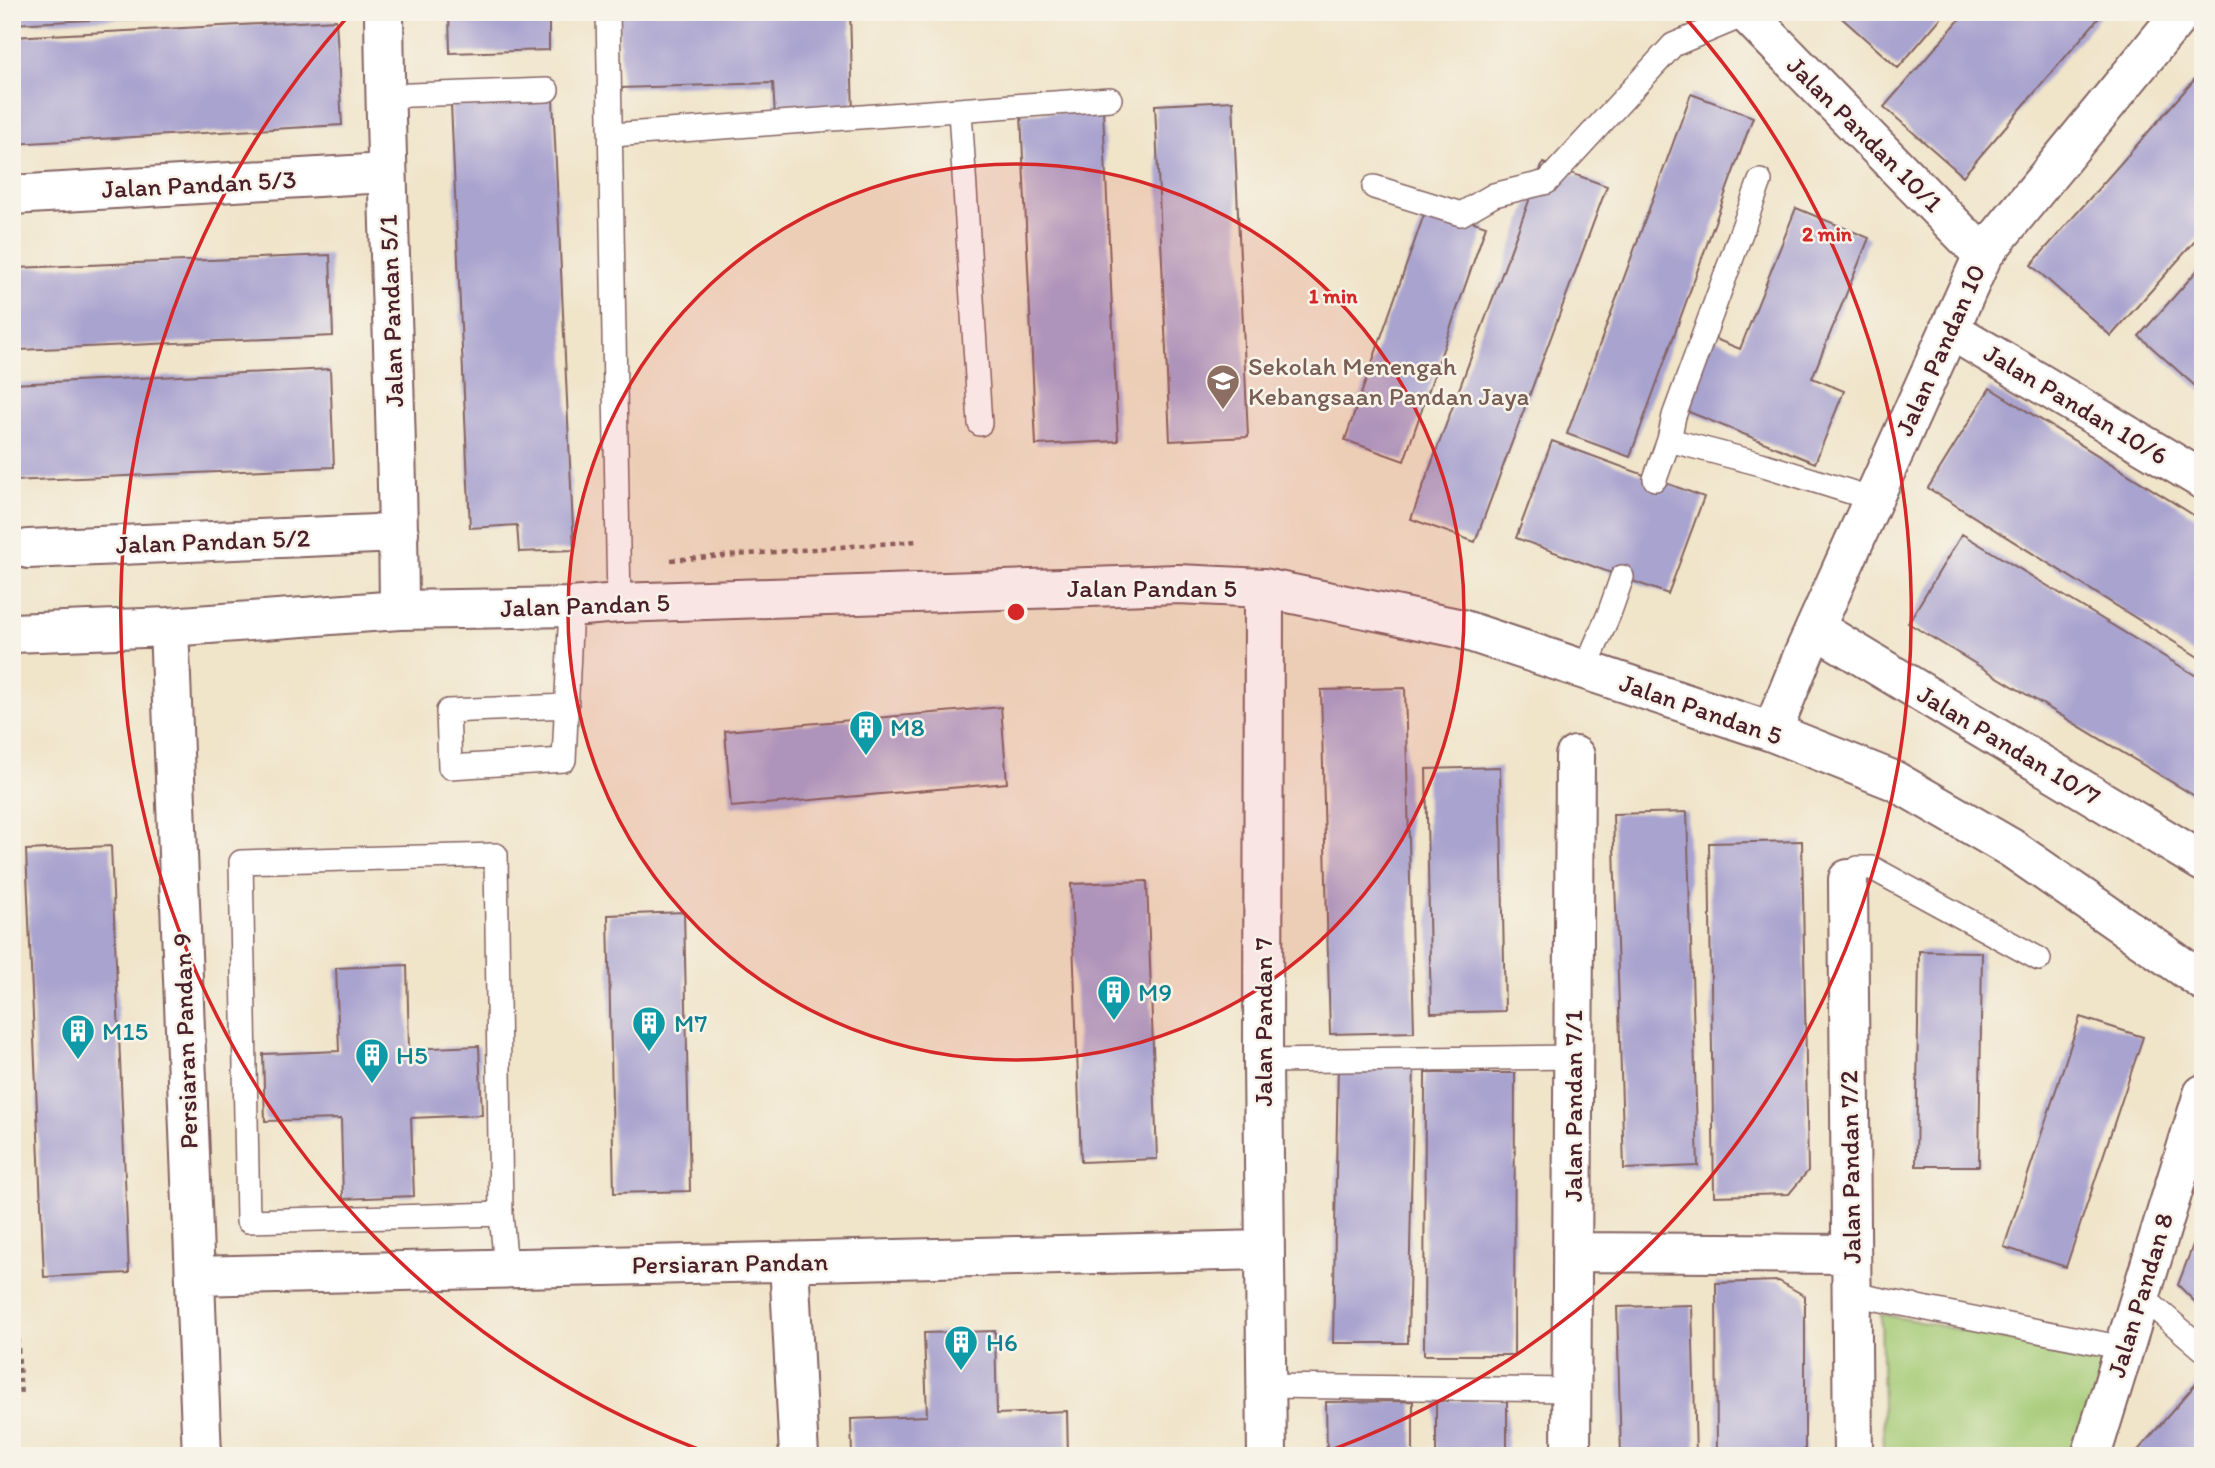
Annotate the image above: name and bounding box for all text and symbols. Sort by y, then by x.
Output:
street label: Jalan Pandan 10/1 [1780,49,1950,219]
street label: Jalan Pandan 5/3 [101,163,297,205]
street label: Jalan Pandan 5/1 [372,214,410,408]
text: 2 min [1802,221,1853,246]
street label: Jalan Pandan 10 [1888,259,1992,441]
text: 1 min [1309,283,1358,308]
street label: Jalan Pandan 10/6 [1978,336,2174,472]
place label: Sekolah Menengah Kebangsaan Pandan Jaya [1248,350,1530,412]
school or university icon: Sekolah Menengah Kebangsaan Pandan Jaya [1204,362,1242,411]
street label: Jalan Pandan 5/2 [115,522,311,560]
street label: Jalan Pandan 5 [1067,572,1237,604]
street label: Jalan Pandan 5 [500,586,670,624]
centre of rings [1004,600,1028,624]
street label: Jalan Pandan 5 [1615,666,1787,752]
street label: Jalan Pandan 10/7 [1912,678,2107,812]
building icon: M8 [847,708,885,757]
place label: M8 [890,711,925,743]
street label: Persiaran Pandan 9 [165,932,205,1150]
street label: Jalan Pandan 7 [1247,937,1279,1107]
building icon: M9 [1095,973,1133,1022]
place label: M9 [1138,976,1172,1008]
building icon: M7 [630,1004,668,1053]
place label: M7 [674,1007,707,1039]
street label: Jalan Pandan 7/1 [1557,1010,1589,1202]
building icon: M15 [59,1012,97,1061]
place label: M15 [102,1015,148,1047]
building icon: H5 [353,1036,391,1085]
place label: H5 [396,1039,428,1071]
street label: Jalan Pandan 7/2 [1832,1070,1868,1264]
street label: Jalan Pandan 8 [2100,1209,2180,1381]
street label: Persiaran Pandan [631,1245,829,1281]
building icon: H6 [942,1323,980,1372]
place label: H6 [986,1326,1018,1358]

